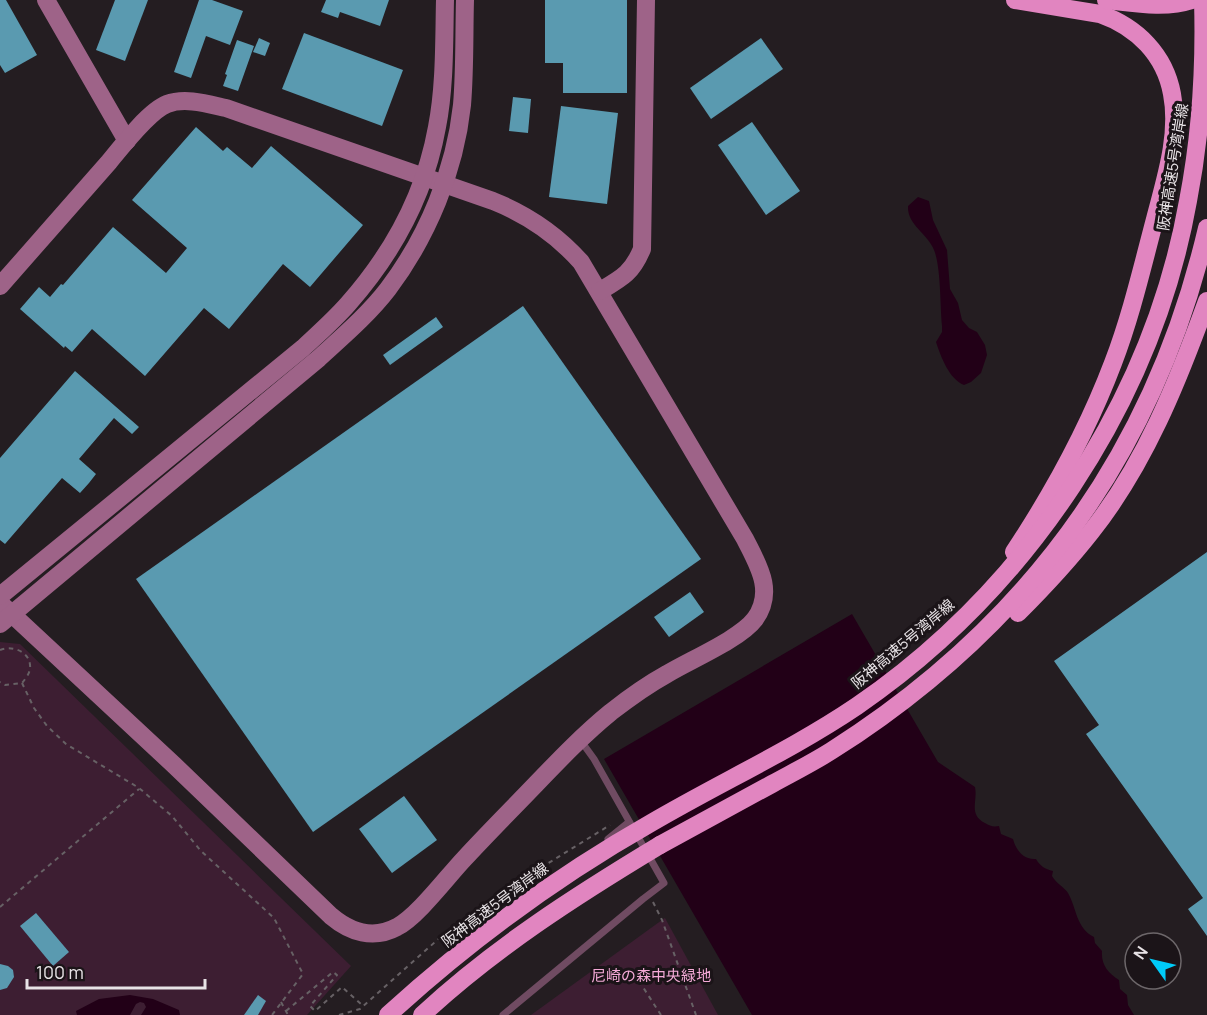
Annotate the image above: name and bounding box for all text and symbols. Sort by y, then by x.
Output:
street label: 阪神高速5号湾岸線 [1152,102,1193,232]
street label: 阪神高速5号湾岸線 [847,594,959,693]
street label: 阪神高速5号湾岸線 [437,857,552,952]
north arrow [1123,931,1183,991]
text: N [1128,942,1153,964]
scale bar [27,952,206,990]
text: 100 m [36,960,84,984]
park label: 尼崎の森中央緑地 [591,965,711,986]

